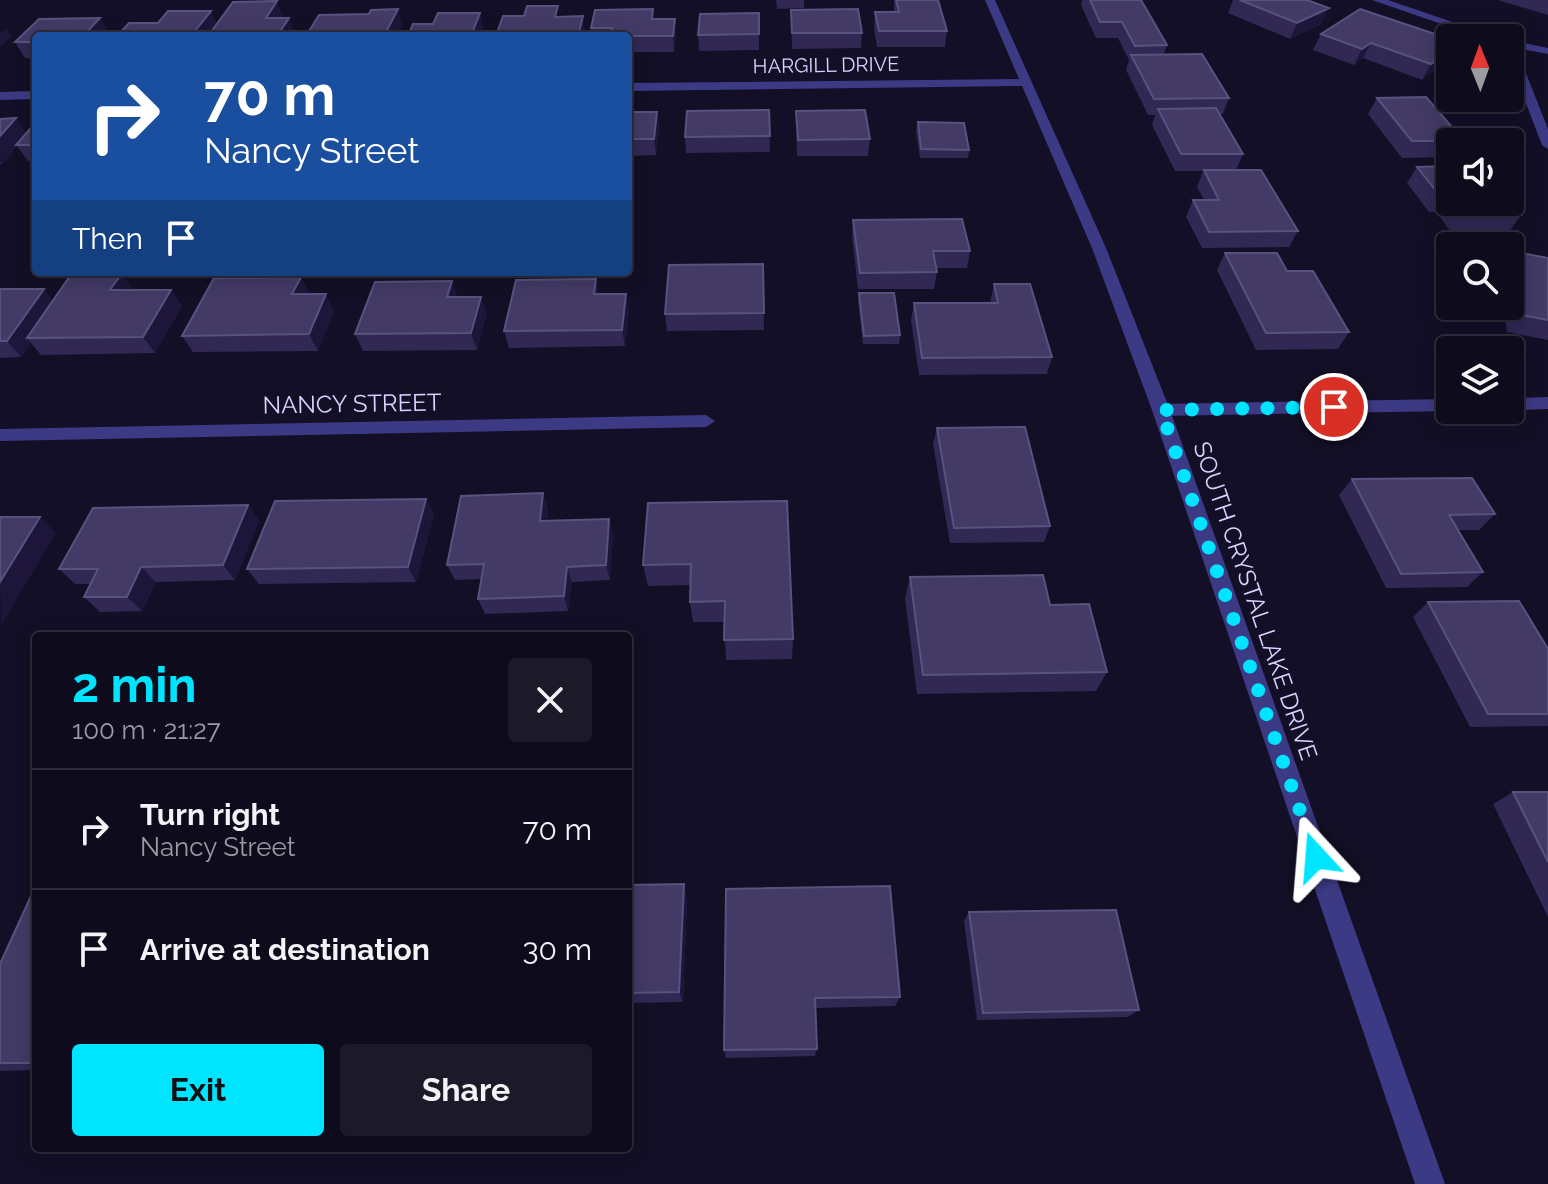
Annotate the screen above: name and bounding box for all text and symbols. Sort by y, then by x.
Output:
north arrow [1436,24,1524,112]
map controls [1436,24,1524,424]
street label: HARGILL DRIVE [753,52,899,78]
text: 70 m [204,62,335,128]
icon: right [72,64,176,168]
button: sound [1436,128,1524,216]
text: Nancy Street [204,129,419,171]
icon: arrive [159,216,203,260]
text: Then [72,221,143,256]
button: search [1436,232,1524,320]
button: layers [1436,336,1524,424]
pin [1300,373,1368,441]
icon: arrive [1312,385,1356,429]
street label: NANCY STREET [262,387,442,420]
street label: SOUTH CRYSTAL LAKE DRIVE [1187,438,1324,764]
text: 2 min [72,657,197,713]
button: close [508,658,592,742]
text: 100 m · 21:27 [72,715,221,745]
text: Turn right [140,797,280,832]
icon: right [72,807,116,851]
text: 70 m [522,812,592,847]
position arrow [1274,815,1358,899]
text: Nancy Street [140,832,295,862]
icon: arrive [72,927,116,971]
text: Arrive at destination [140,932,430,967]
text: 30 m [522,932,592,967]
button: Exit [72,1044,324,1136]
button: Share [340,1044,592,1136]

